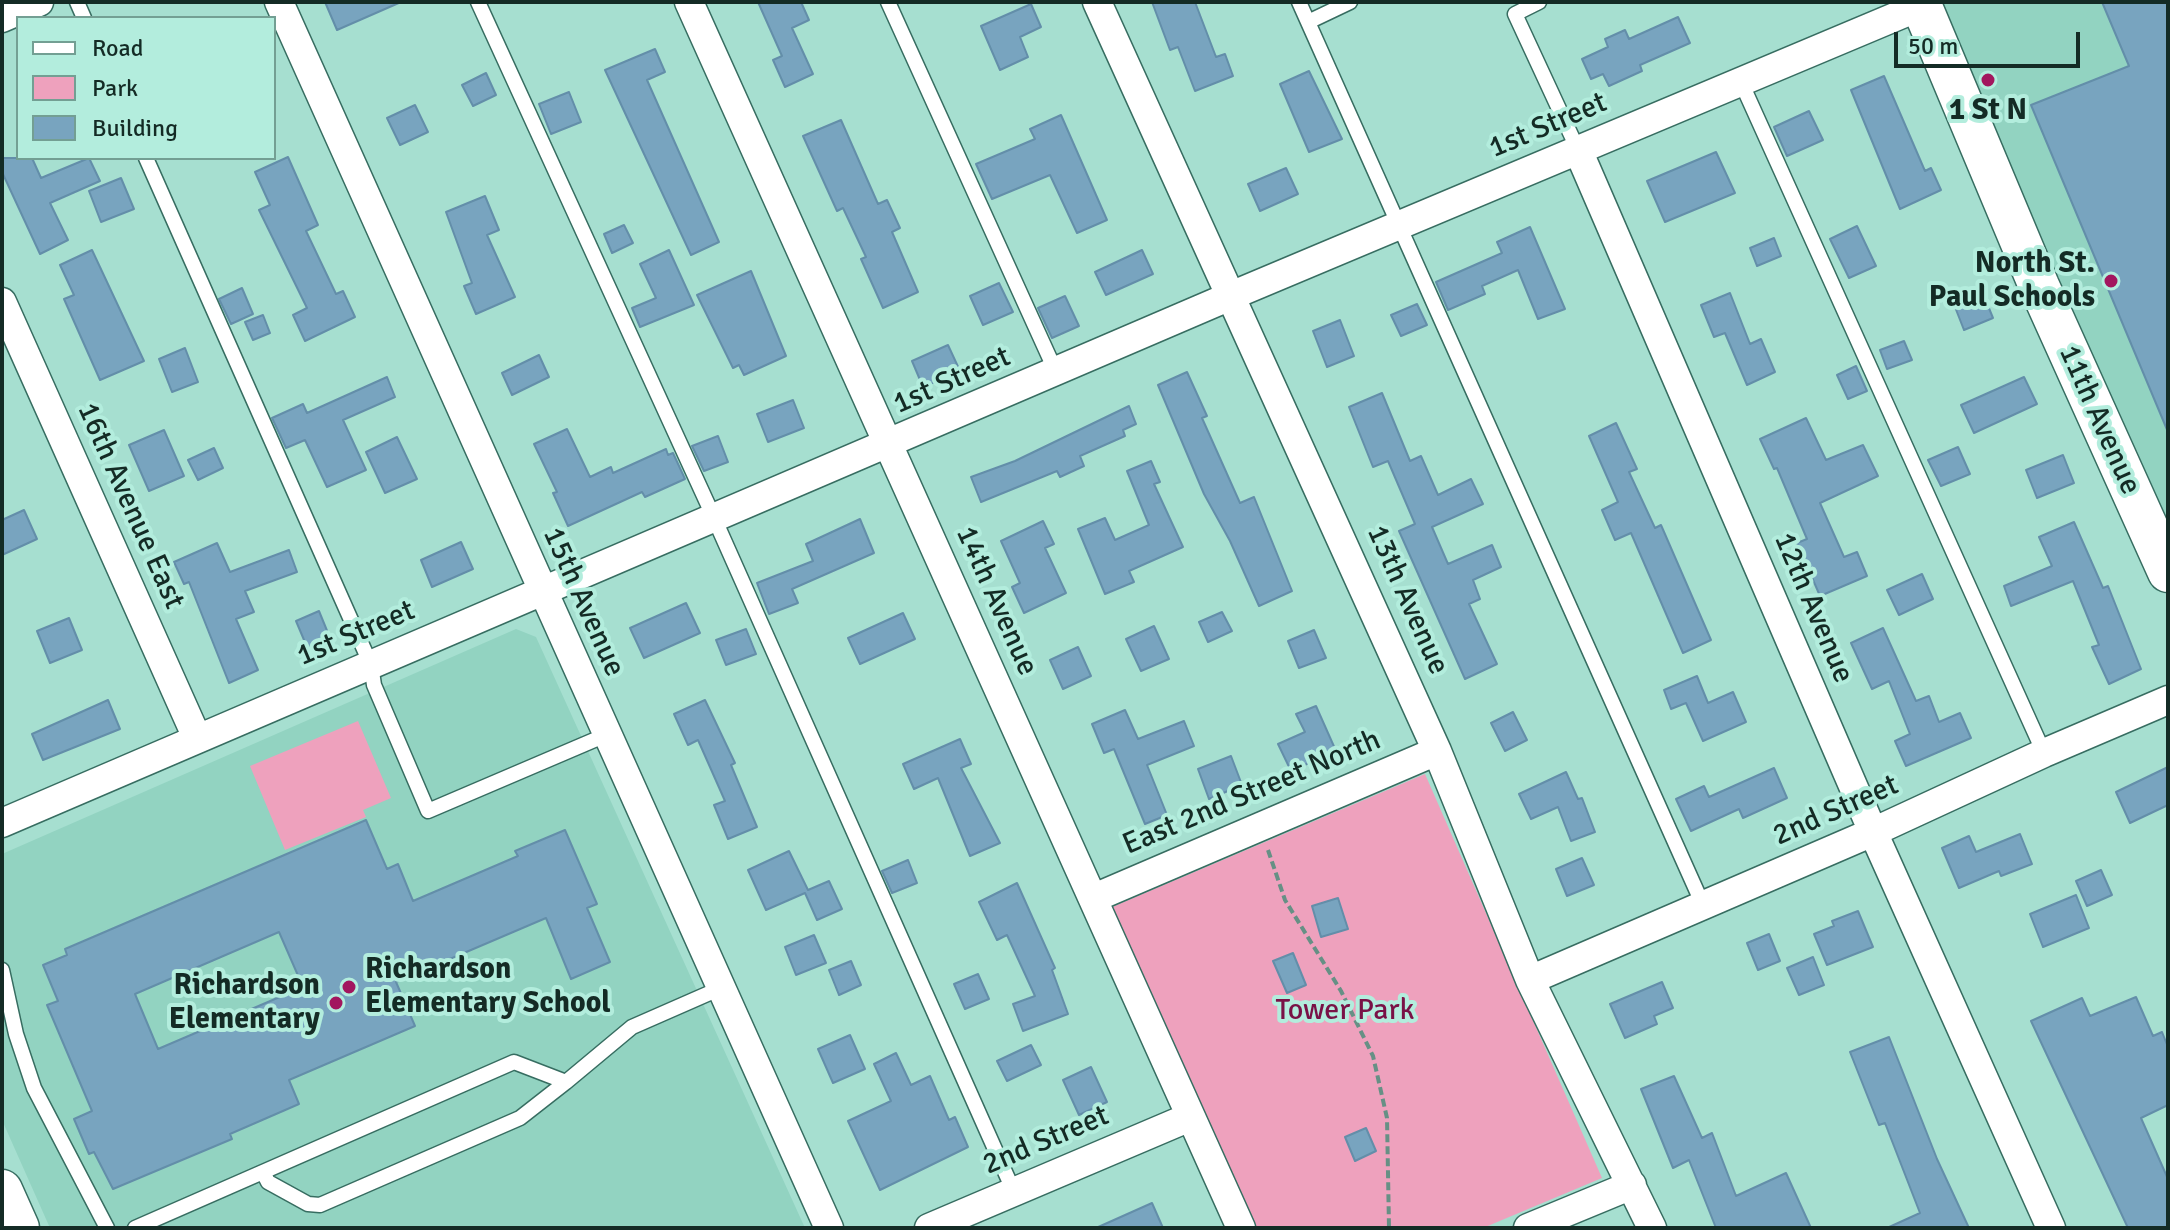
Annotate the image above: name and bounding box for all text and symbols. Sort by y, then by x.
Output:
legend [16,16,276,160]
scale bar [1898,16,2084,66]
text: 50 m [1908,31,1958,61]
text: Road [92,33,143,63]
marker: 1 St N [1979,71,1997,89]
text: Park [92,73,138,103]
street label: 1st Street [1484,85,1612,167]
place label: 1 St N [1949,93,2027,129]
text: Building [92,113,178,143]
place label: North St. Paul Schools [1929,246,2095,316]
marker: North St. Paul Schools [2102,272,2120,290]
street label: 1st Street [888,339,1016,423]
street label: 11th Avenue [2050,340,2148,500]
street label: 16th Avenue East [68,397,192,615]
street label: 13th Avenue [1358,520,1456,680]
street label: 14th Avenue [947,521,1045,681]
street label: 15th Avenue [534,522,632,682]
street label: 12th Avenue [1765,527,1861,689]
street label: 1st Street [292,593,420,675]
street label: East 2nd Street North [1118,722,1386,864]
street label: 2nd Street [1768,767,1904,855]
place label: Richardson Elementary School [365,952,611,1022]
place label: Richardson Elementary [169,968,320,1038]
marker: Richardson Elementary School [340,978,358,996]
park label: Tower Park [1275,993,1415,1029]
marker: Richardson Elementary [327,994,345,1012]
street label: 2nd Street [978,1098,1114,1184]

